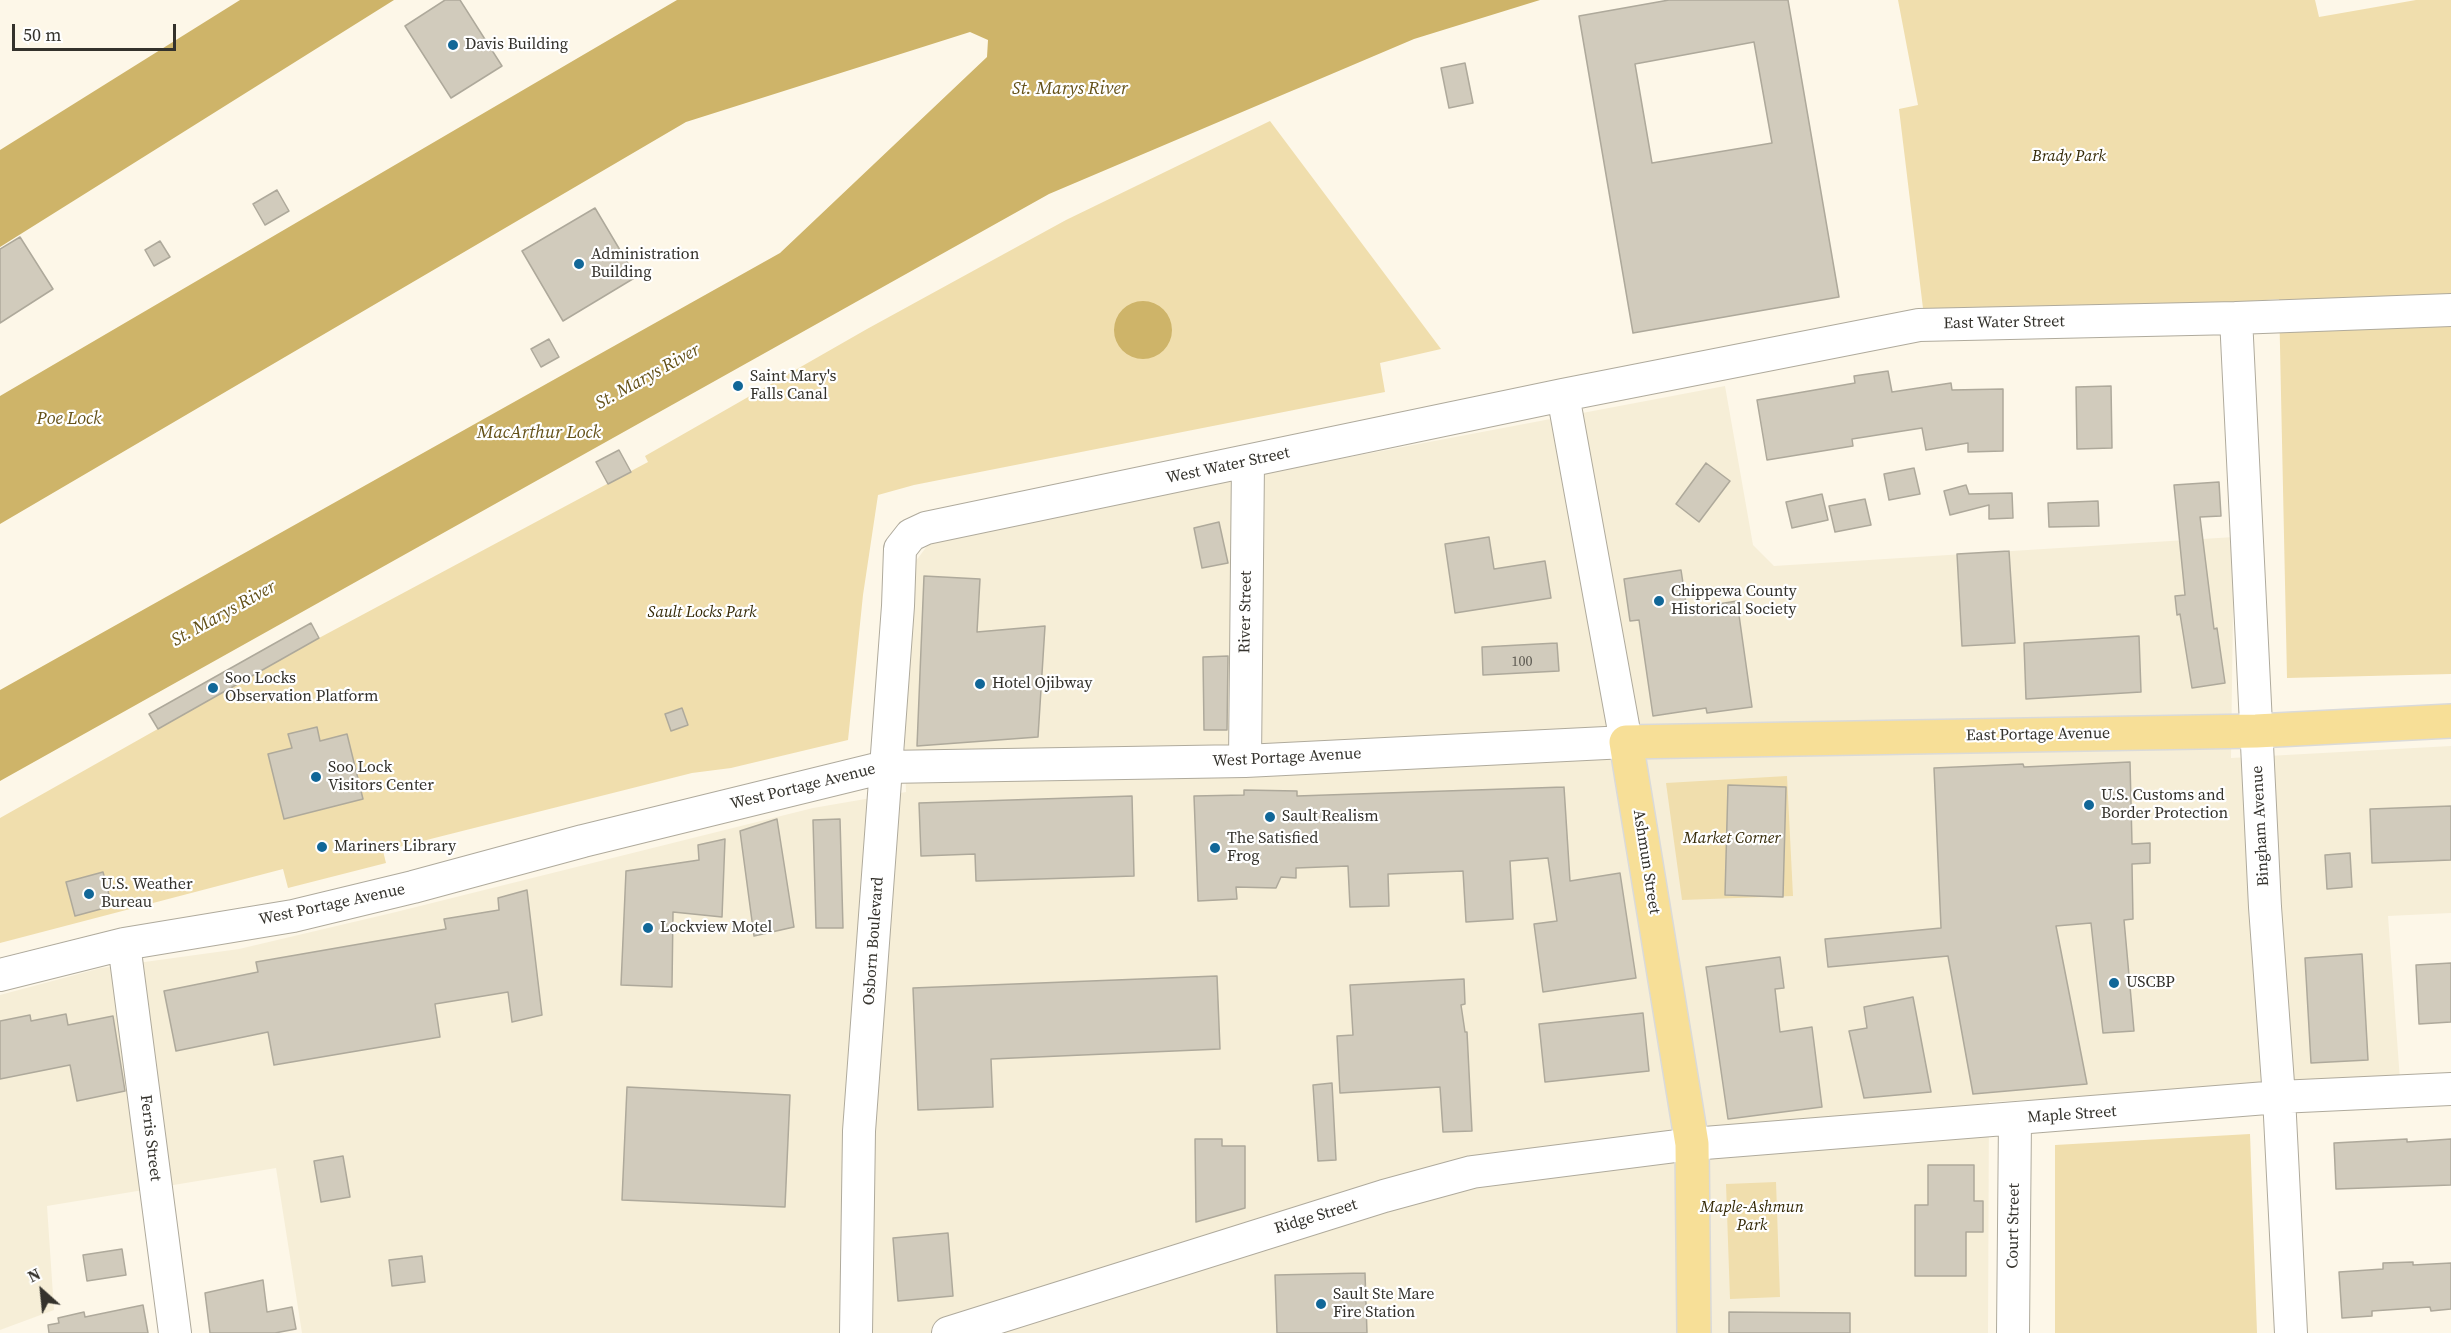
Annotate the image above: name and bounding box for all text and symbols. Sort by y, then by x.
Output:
scale bar [15,12,178,50]
text: 50 m [23,22,61,47]
place label: Davis Building [465,35,568,55]
marker: Davis Building [446,38,460,52]
water label: St. Marys River [1012,78,1128,100]
park label: Brady Park [2032,147,2106,167]
place label: Administration Building [591,245,699,283]
marker: Administration Building [572,257,586,271]
street label: East Water Street [1943,312,2065,334]
water label: St. Marys River [592,339,704,415]
place label: Saint Mary's Falls Canal [750,367,836,405]
marker: Saint Mary's Falls Canal [731,379,745,393]
water label: Poe Lock [37,408,101,430]
water label: MacArthur Lock [477,422,601,444]
street label: West Water Street [1164,444,1292,488]
street label: River Street [1236,570,1256,654]
water label: St. Marys River [168,576,280,652]
place label: Chippewa County Historical Society [1671,582,1797,620]
marker: Chippewa County Historical Society [1652,594,1666,608]
park label: Sault Locks Park [647,603,757,623]
house number: 100 [1512,654,1532,670]
place label: Soo Locks Observation Platform [225,669,378,707]
place label: Hotel Ojibway [992,674,1092,694]
marker: Hotel Ojibway [973,677,987,691]
marker: Soo Locks Observation Platform [206,681,220,695]
street label: East Portage Avenue [1966,724,2110,746]
street label: West Portage Avenue [1212,745,1362,771]
place label: Soo Lock Visitors Center [328,758,434,796]
street label: West Portage Avenue [728,760,878,814]
street label: Bingham Avenue [2248,765,2274,887]
marker: Soo Lock Visitors Center [309,770,323,784]
place label: U.S. Customs and Border Protection [2101,786,2228,824]
marker: U.S. Customs and Border Protection [2082,798,2096,812]
place label: Sault Realism [1282,807,1379,827]
street label: Ashmun Street [1628,808,1664,916]
marker: Sault Realism [1263,810,1277,824]
place label: The Satisfied Frog [1227,829,1318,867]
park label: Market Corner [1683,829,1781,849]
place label: Mariners Library [334,837,456,857]
marker: Mariners Library [315,840,329,854]
marker: The Satisfied Frog [1208,841,1222,855]
place label: U.S. Weather Bureau [101,875,193,913]
street label: Osborn Boulevard [860,876,888,1006]
street label: West Portage Avenue [257,880,407,930]
marker: U.S. Weather Bureau [82,887,96,901]
place label: Lockview Motel [660,918,772,938]
marker: Lockview Motel [641,921,655,935]
place label: USCBP [2126,973,2175,993]
marker: USCBP [2107,976,2121,990]
street label: Ferris Street [135,1094,165,1182]
street label: Maple Street [2027,1102,2117,1128]
street label: Court Street [2004,1183,2024,1269]
street label: Ridge Street [1272,1195,1360,1239]
park label: Maple-Ashmun Park [1700,1198,1804,1236]
north arrow [12,1261,72,1321]
text: N [24,1263,44,1287]
place label: Sault Ste Mare Fire Station [1333,1285,1434,1323]
marker: Sault Ste Mare Fire Station [1314,1297,1328,1311]

